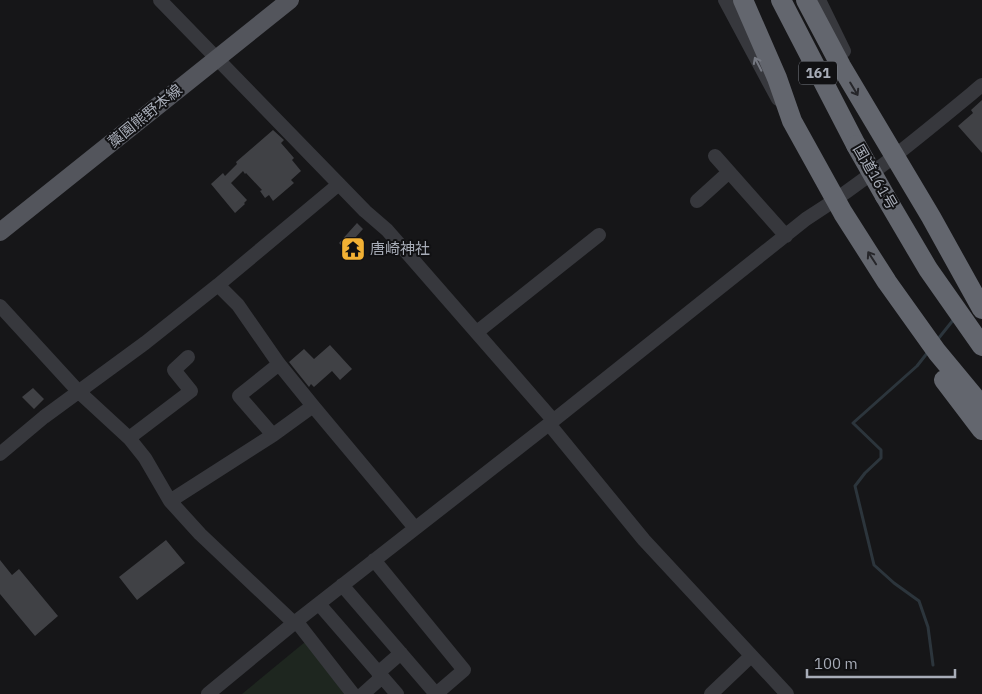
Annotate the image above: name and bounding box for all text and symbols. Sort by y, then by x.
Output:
one-way arrow [753,57,762,72]
road number: 161 [799,62,837,84]
street label: 藁園熊野本線 [104,80,186,151]
one-way arrow [850,81,860,95]
street label: 国道161号 [849,141,902,213]
temple icon: 唐崎神社 [340,236,366,262]
place label: 唐崎神社 [370,239,430,258]
one-way arrow [867,252,877,266]
scale bar [807,646,954,678]
text: 100 m [814,654,858,673]

